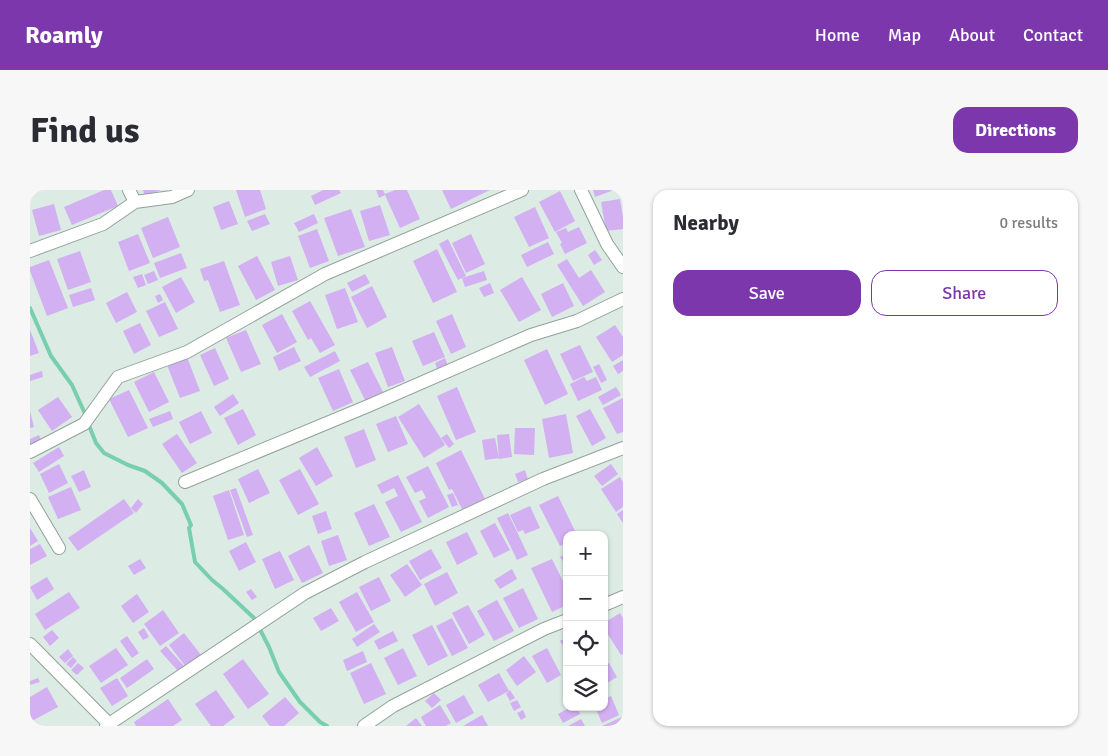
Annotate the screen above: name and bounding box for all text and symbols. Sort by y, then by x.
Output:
text: Roamly [25,20,103,50]
text: Home [815,24,860,46]
text: Map [888,24,921,46]
text: About [949,24,995,46]
text: Contact [1023,24,1083,46]
button: Directions [953,107,1078,153]
text: Find us [30,109,140,152]
text: Nearby [673,210,739,236]
text: 0 results [999,213,1058,233]
button: Save [673,270,861,316]
button: Share [871,270,1058,316]
map controls [563,531,608,711]
button: + [563,531,608,576]
button: − [563,576,608,621]
button: locate [563,621,608,666]
button: layers [563,666,608,711]

